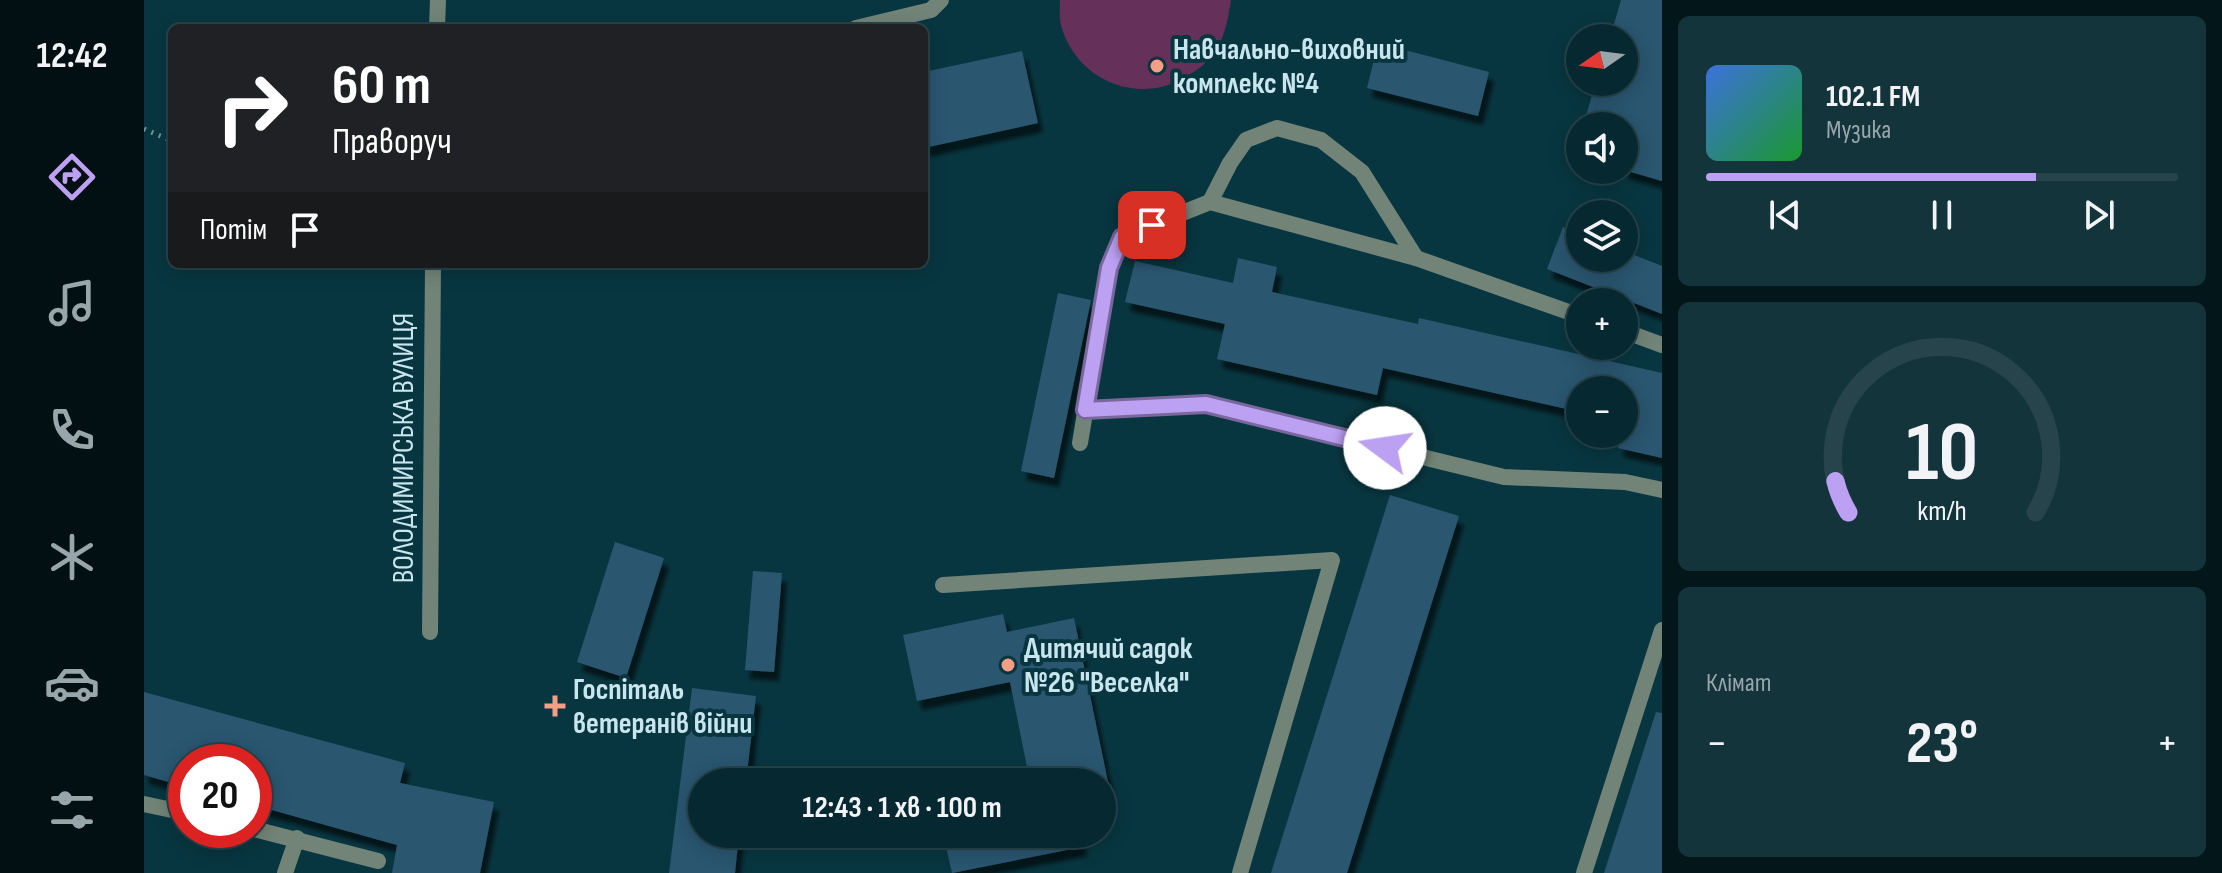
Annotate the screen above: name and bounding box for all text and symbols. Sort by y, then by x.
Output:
north arrow [1566,24,1638,96]
map controls [1566,24,1638,448]
place label: Навчально-виховний комплекс №4 [1173,32,1405,102]
text: 12:42 [37,35,107,78]
text: 60 m [332,53,431,120]
icon: right [200,56,304,160]
marker: Навчально-виховний комплекс №4 [1148,57,1166,75]
text: 102.1 FM [1826,79,1920,115]
button: sound [1566,112,1638,184]
text: Музика [1826,115,1891,146]
text: Праворуч [332,121,452,164]
icon: directions [44,149,100,205]
pin [1118,191,1186,259]
icon: previous [1763,193,1807,237]
icon: pause [1920,193,1964,237]
icon: next [2077,193,2121,237]
button: layers [1566,200,1638,272]
icon: arrive [1130,203,1174,247]
icon: arrive [283,208,327,252]
text: Потім [200,212,267,248]
icon: music [44,275,100,331]
button: + [1566,288,1638,360]
street label: ВОЛОДИМИРСЬКА ВУЛИЦЯ [386,313,422,583]
button: − [1566,376,1638,448]
icon: phone [44,402,100,458]
text: 10 [1906,403,1978,503]
position arrow [1343,406,1427,490]
text: km/h [1917,494,1967,529]
icon: climate [44,529,100,585]
place label: Дитячий садок №26 "Веселка" [1024,631,1193,701]
icon: car [44,655,100,711]
marker: Дитячий садок №26 "Веселка" [999,656,1017,674]
text: Клімат [1706,668,1771,699]
place label: Госпіталь ветеранів війни [573,672,752,742]
marker: Госпіталь ветеранів війни [544,695,566,717]
text: 23° [1906,708,1978,780]
text: − [1706,717,1728,770]
text: + [2156,717,2178,770]
speed limit sign: 20 [168,744,272,848]
icon: filters [44,782,100,838]
text: 12:43 · 1 хв · 100 m [802,790,1002,826]

